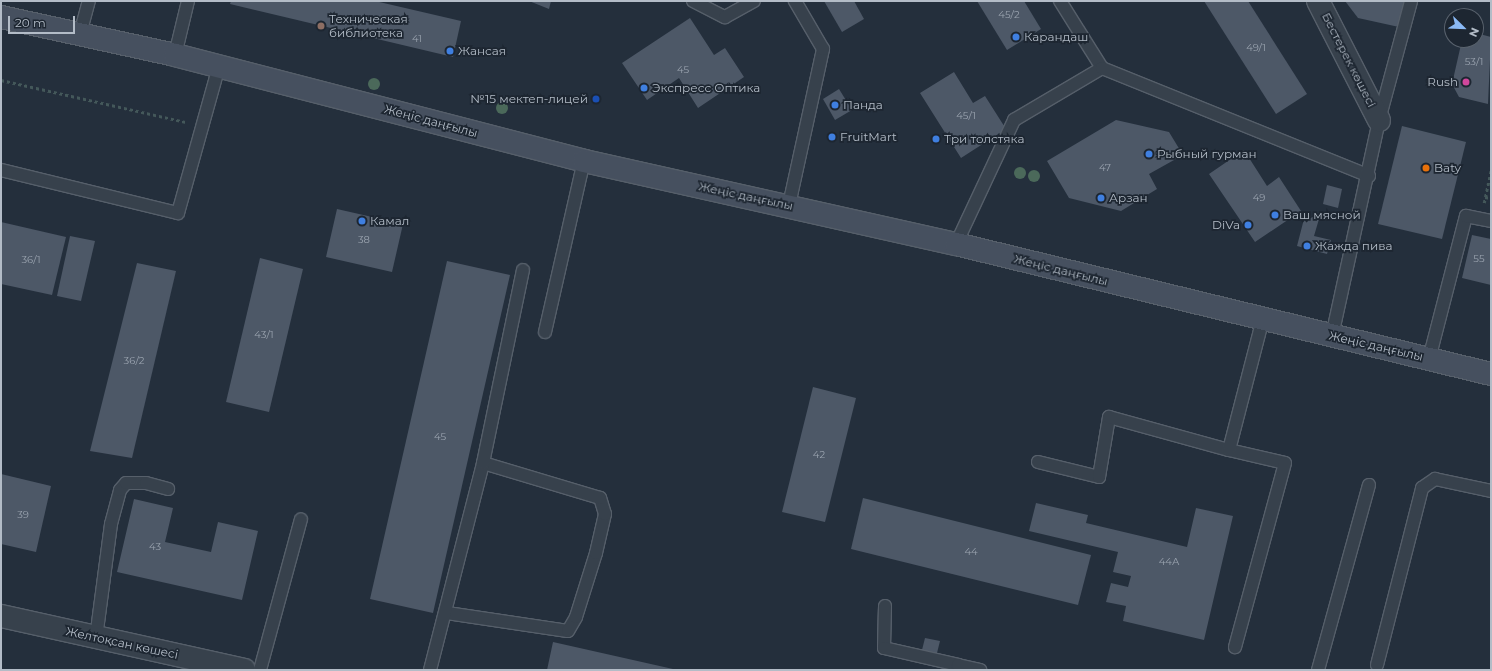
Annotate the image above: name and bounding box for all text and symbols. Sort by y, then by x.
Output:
scale bar [10,8,77,34]
north arrow [1444,8,1484,48]
house number: 45/2 [998,9,1020,21]
street label: Бестерек көшесі [1319,10,1379,110]
place label: Техническая библиотека [329,12,408,40]
text: 20 m [15,15,46,30]
marker: Техническая библиотека [316,21,326,31]
text: N [1466,25,1482,39]
place label: Карандаш [1024,30,1088,44]
marker: Карандаш [1011,32,1021,42]
house number: 41 [412,33,422,45]
house number: 49/1 [1246,42,1266,54]
place label: Жансая [458,44,506,58]
marker: Жансая [445,46,455,56]
house number: 53/1 [1465,56,1483,68]
house number: 45 [677,64,689,76]
place label: Rush [1427,75,1458,89]
marker: Rush [1461,77,1471,87]
place label: Экспресс Оптика [652,81,760,95]
marker: Экспресс Оптика [639,83,649,93]
place label: №15 мектеп-лицей [470,92,588,106]
marker: №15 мектеп-лицей [591,94,601,104]
place label: Панда [843,98,883,112]
marker: Панда [830,100,840,110]
street label: Жеңіс даңғылы [383,102,479,140]
house number: 45/1 [956,110,976,122]
place label: FruitMart [840,130,897,144]
marker: FruitMart [827,132,837,142]
place label: Три толстяка [944,132,1024,146]
marker: Три толстяка [931,134,941,144]
place label: Рыбный гурман [1157,147,1257,161]
marker: Рыбный гурман [1144,149,1154,159]
place label: Baty [1434,161,1461,175]
house number: 47 [1099,162,1111,174]
marker: Baty [1421,163,1431,173]
street label: Жеңіс даңғылы [697,179,795,213]
place label: Арзан [1109,191,1148,205]
house number: 49 [1253,192,1265,204]
marker: Арзан [1096,193,1106,203]
place label: Ваш мясной [1283,208,1361,222]
marker: Ваш мясной [1270,210,1280,220]
place label: Камал [370,214,409,228]
marker: Камал [357,216,367,226]
place label: DiVa [1212,218,1240,232]
marker: DiVa [1243,220,1253,230]
house number: 38 [358,234,370,246]
place label: Жажда пива [1315,239,1392,253]
marker: Жажда пива [1302,241,1312,251]
street label: Жеңіс даңғылы [1013,251,1109,289]
house number: 55 [1473,253,1485,265]
house number: 36/1 [21,254,41,266]
street label: Жеңіс даңғылы [1327,328,1425,364]
house number: 43/1 [254,329,274,341]
house number: 36/2 [124,355,144,367]
house number: 45 [434,431,446,443]
house number: 42 [813,449,825,461]
house number: 39 [17,509,29,521]
house number: 43 [149,541,161,553]
house number: 44 [964,546,978,558]
house number: 44А [1159,556,1179,568]
street label: Желтоқсан көшесі [65,624,179,662]

